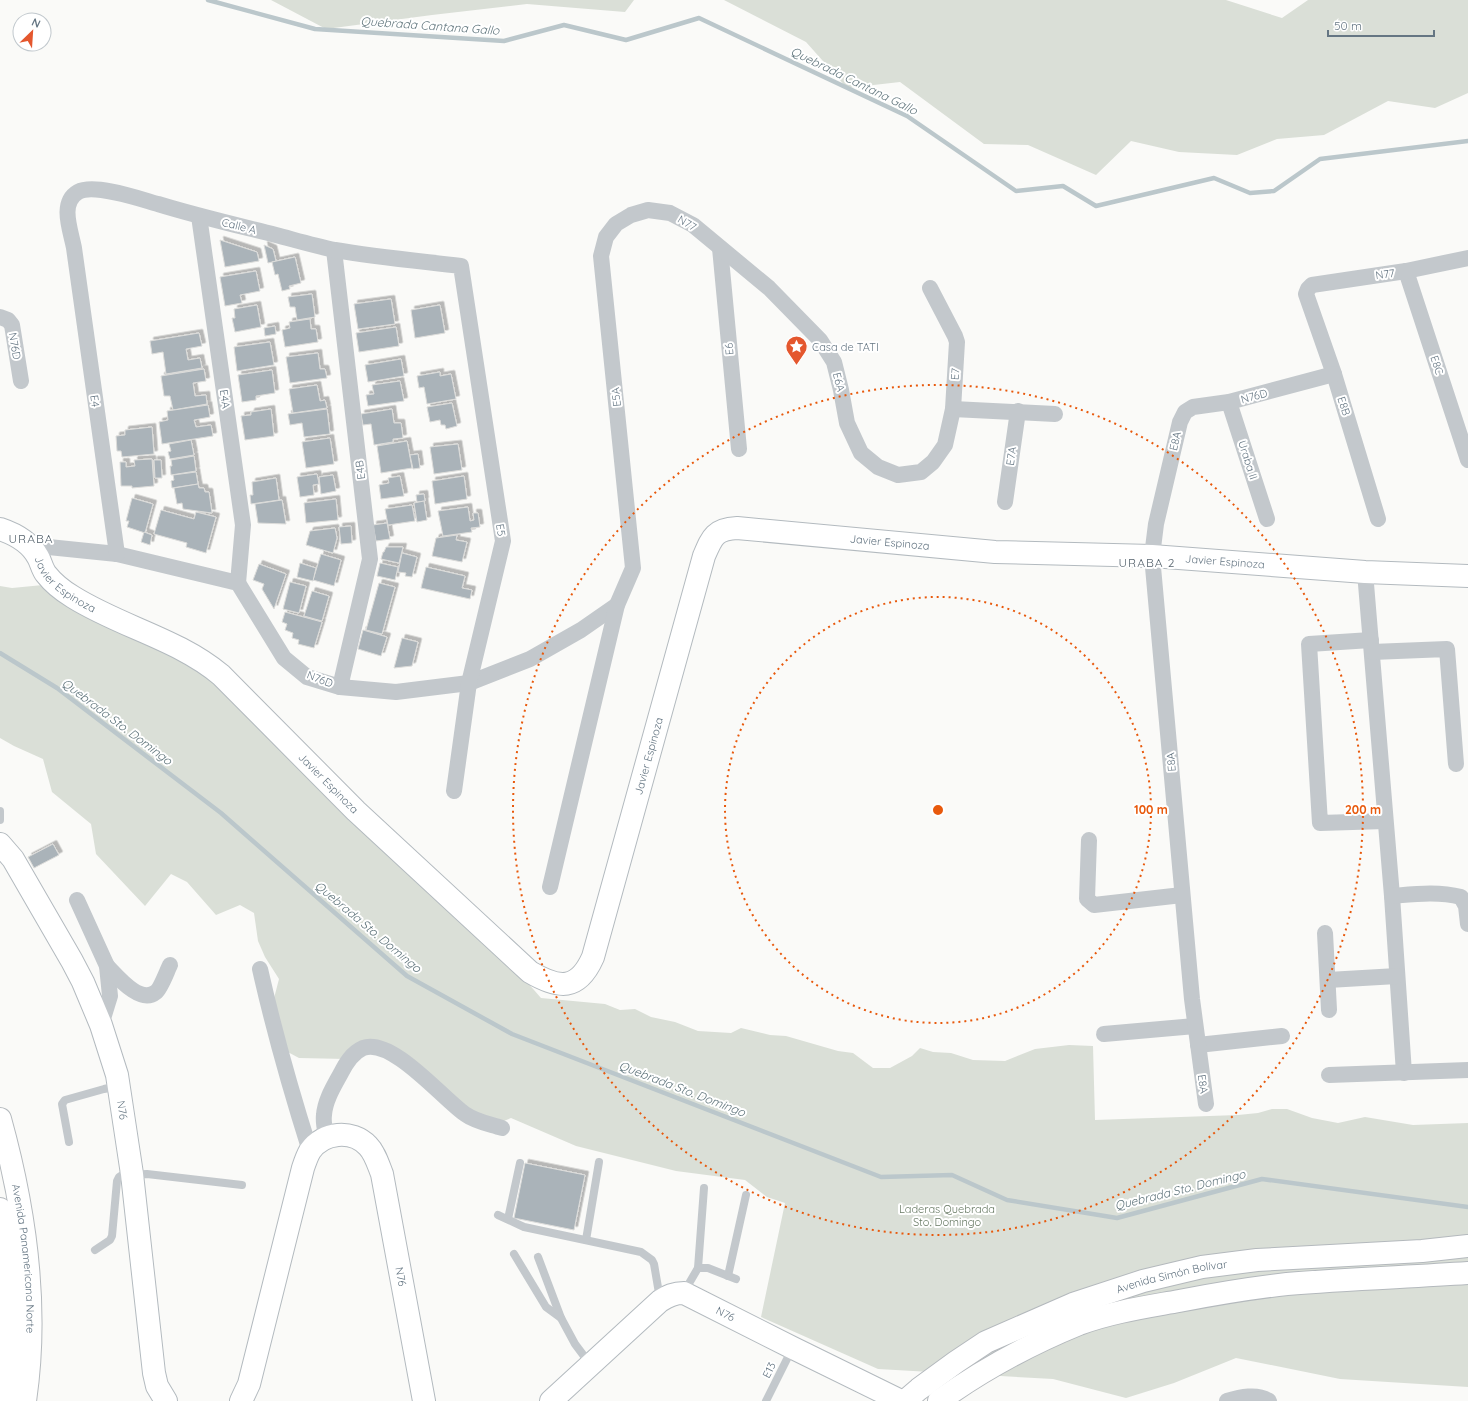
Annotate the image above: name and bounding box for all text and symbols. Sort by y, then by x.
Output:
north arrow [12,12,52,52]
scale bar [1328,12,1434,38]
water label: Quebrada Cantana Gallo [360,13,501,38]
text: N [30,15,43,31]
text: 50 m [1334,18,1362,33]
water label: Quebrada Cantana Gallo [788,43,921,118]
street label: N77 [675,212,699,234]
street label: Calle A [220,215,258,237]
street label: N77 [1374,266,1396,282]
street label: N76D [6,331,24,361]
place icon: Casa de TATI [783,334,809,367]
place label: Casa de TATI [812,340,879,354]
street label: E6 [721,342,737,356]
street label: E8C [1427,354,1447,376]
street label: E7 [948,367,962,380]
street label: E6A [830,371,848,393]
street label: N76D [1239,386,1269,406]
street label: E5A [608,387,624,407]
street label: E4A [217,389,233,409]
street label: E4 [87,394,103,408]
street label: E8B [1334,395,1354,417]
street label: E8A [1166,430,1184,452]
street label: Uraba II [1235,439,1261,481]
street label: E7A [1003,446,1019,466]
street label: E4B [352,460,368,480]
street label: E5 [493,523,509,537]
district label: URABA [9,531,53,546]
street label: Javier Espinoza [849,532,930,553]
street label: Javier Espinoza [1185,552,1265,571]
street label: Javier Espinoza [32,554,98,616]
district label: URABA 2 [1119,555,1175,570]
street label: N76D [305,668,335,690]
water label: Quebrada Sto. Domingo [59,675,176,768]
street label: Javier Espinoza [631,716,666,796]
street label: Javier Espinoza [295,750,362,816]
street label: E8A [1163,752,1179,772]
text: 100 m [1134,802,1168,817]
text: 200 m [1345,802,1381,817]
centre of rings [931,803,945,817]
water label: Quebrada Sto. Domingo [312,878,425,976]
water label: Quebrada Sto. Domingo [617,1057,748,1120]
street label: E8A [1195,1073,1211,1095]
street label: N76 [114,1100,131,1121]
water label: Quebrada Sto. Domingo [1113,1166,1247,1213]
street label: Avenida Panamericana Norte [9,1183,38,1333]
park label: Laderas Quebrada Sto. Domingo [899,1202,995,1229]
street label: Avenida Simón Bolívar [1114,1257,1229,1296]
street label: N76 [392,1266,410,1287]
street label: N76 [714,1303,737,1325]
street label: E13 [759,1359,779,1380]

